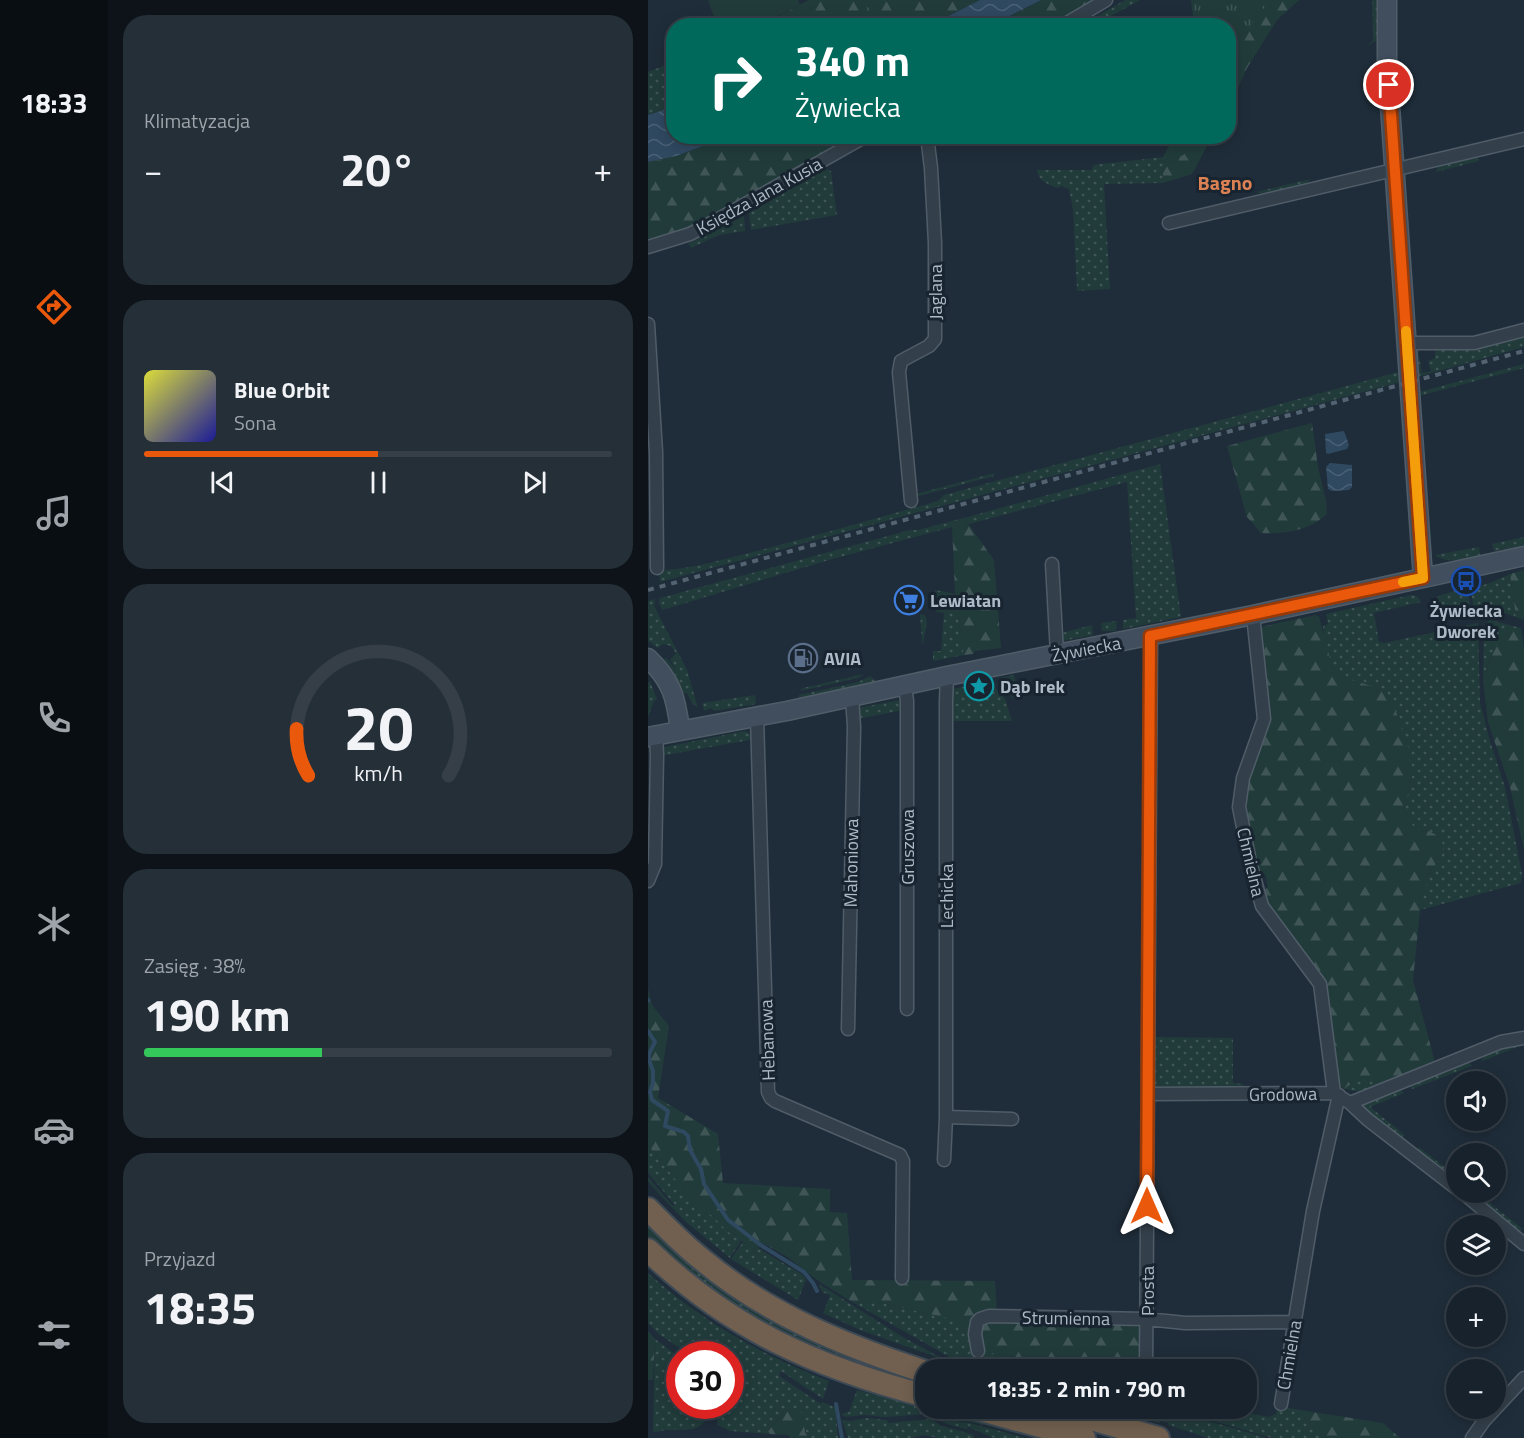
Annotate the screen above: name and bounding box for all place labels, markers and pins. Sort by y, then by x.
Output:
pin [1363,59,1414,110]
bus stop icon: Żywiecka Dworek [1450,565,1482,597]
supermarket icon: Lewiatan [893,584,925,616]
place label: Lewiatan [930,587,1001,614]
place label: Żywiecka Dworek [1430,597,1502,645]
fuel station icon: AVIA [787,642,819,674]
place label: AVIA [824,645,861,672]
place icon: Dąb Irek [963,670,995,702]
place label: Dąb Irek [1000,673,1065,700]

